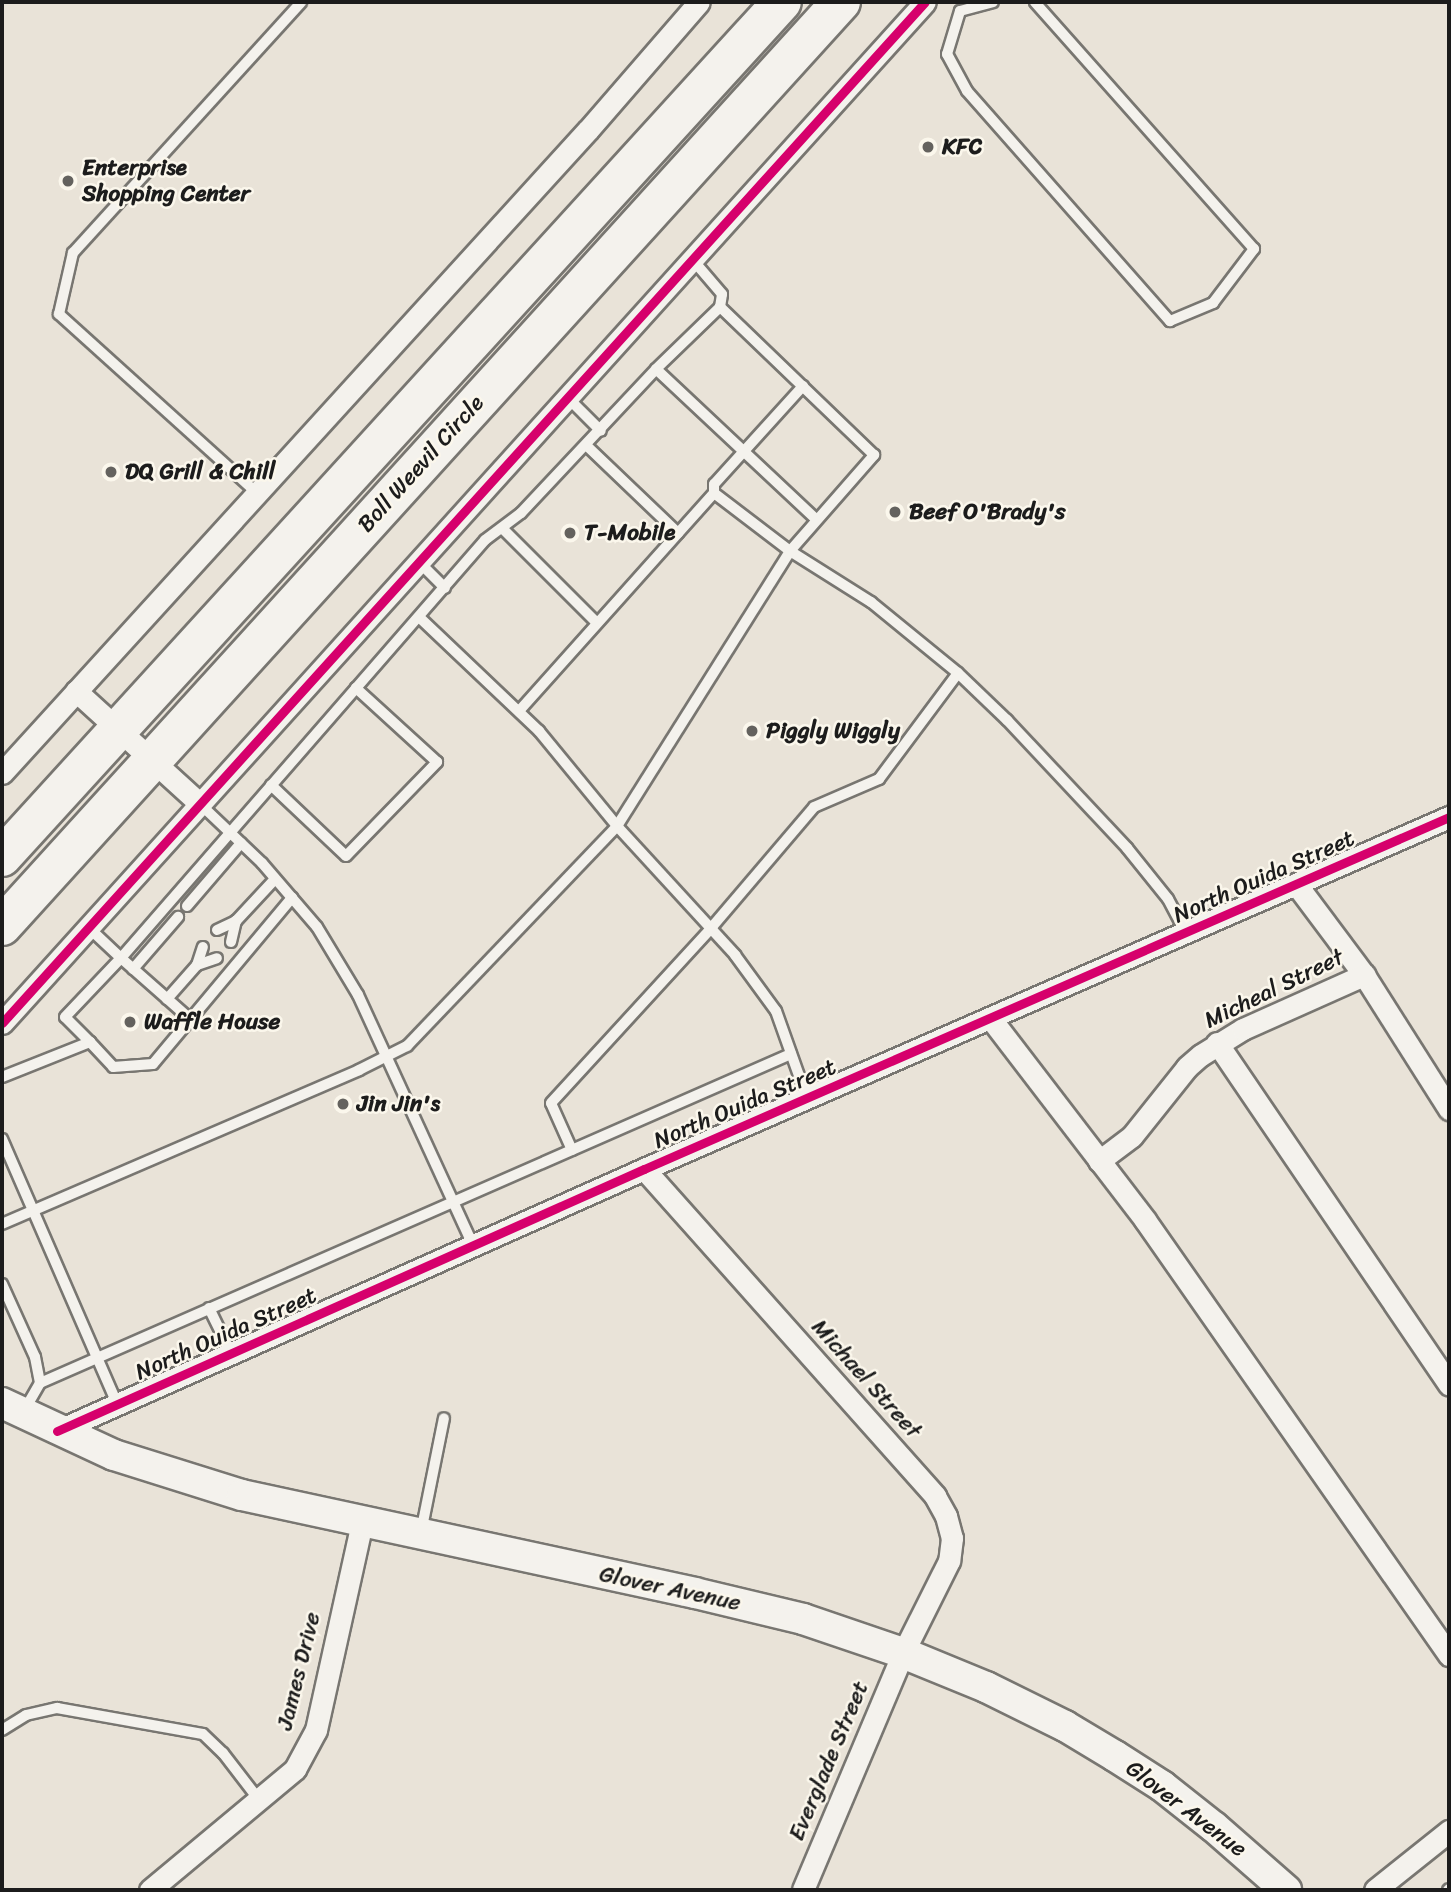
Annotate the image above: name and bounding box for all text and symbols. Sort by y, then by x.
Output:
place label: KFC [942,133,982,161]
marker: KFC [920,139,936,155]
place label: Enterprise Shopping Center [82,154,251,208]
marker: Enterprise Shopping Center [60,173,76,189]
street label: Boll Weevil Circle [352,389,490,539]
place label: DQ Grill & Chill [125,458,275,486]
marker: DQ Grill & Chill [103,464,119,480]
place label: Beef O'Brady's [909,498,1065,526]
marker: Beef O'Brady's [887,504,903,520]
place label: T-Mobile [584,519,675,547]
marker: T-Mobile [562,525,578,541]
place label: Piggly Wiggly [766,717,900,745]
marker: Piggly Wiggly [744,723,760,739]
street label: North Ouida Street [1169,825,1359,929]
street label: Micheal Street [1200,943,1348,1035]
place label: Waffle House [144,1008,280,1036]
marker: Waffle House [122,1014,138,1030]
street label: North Ouida Street [650,1053,840,1155]
place label: Jin Jin's [357,1090,441,1118]
marker: Jin Jin's [335,1096,351,1112]
street label: North Ouida Street [131,1282,321,1386]
street label: Michael Street [805,1314,927,1444]
street label: Glover Avenue [597,1561,743,1617]
street label: James Drive [271,1609,327,1733]
street label: Everglade Street [783,1677,875,1845]
street label: Glover Avenue [1120,1755,1252,1863]

